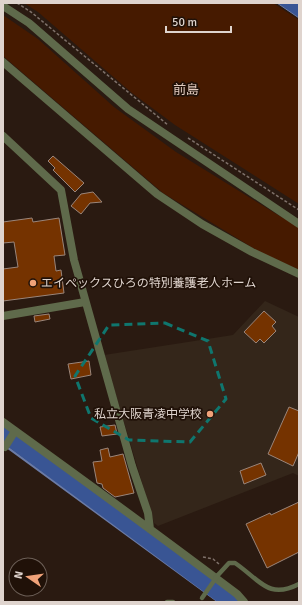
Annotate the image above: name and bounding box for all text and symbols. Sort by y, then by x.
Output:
scale bar [166,8,231,34]
text: 50 m [172,15,197,30]
district label: 前島 [173,82,199,98]
place label: エイぺックスひろの特別養護老人ホーム [41,276,256,291]
marker: エイぺックスひろの特別養護老人ホーム [28,278,38,288]
place label: 私立大阪青凌中学校 [94,407,202,422]
marker: 私立大阪青凌中学校 [205,409,215,419]
north arrow [8,557,48,597]
text: N [12,570,26,580]

